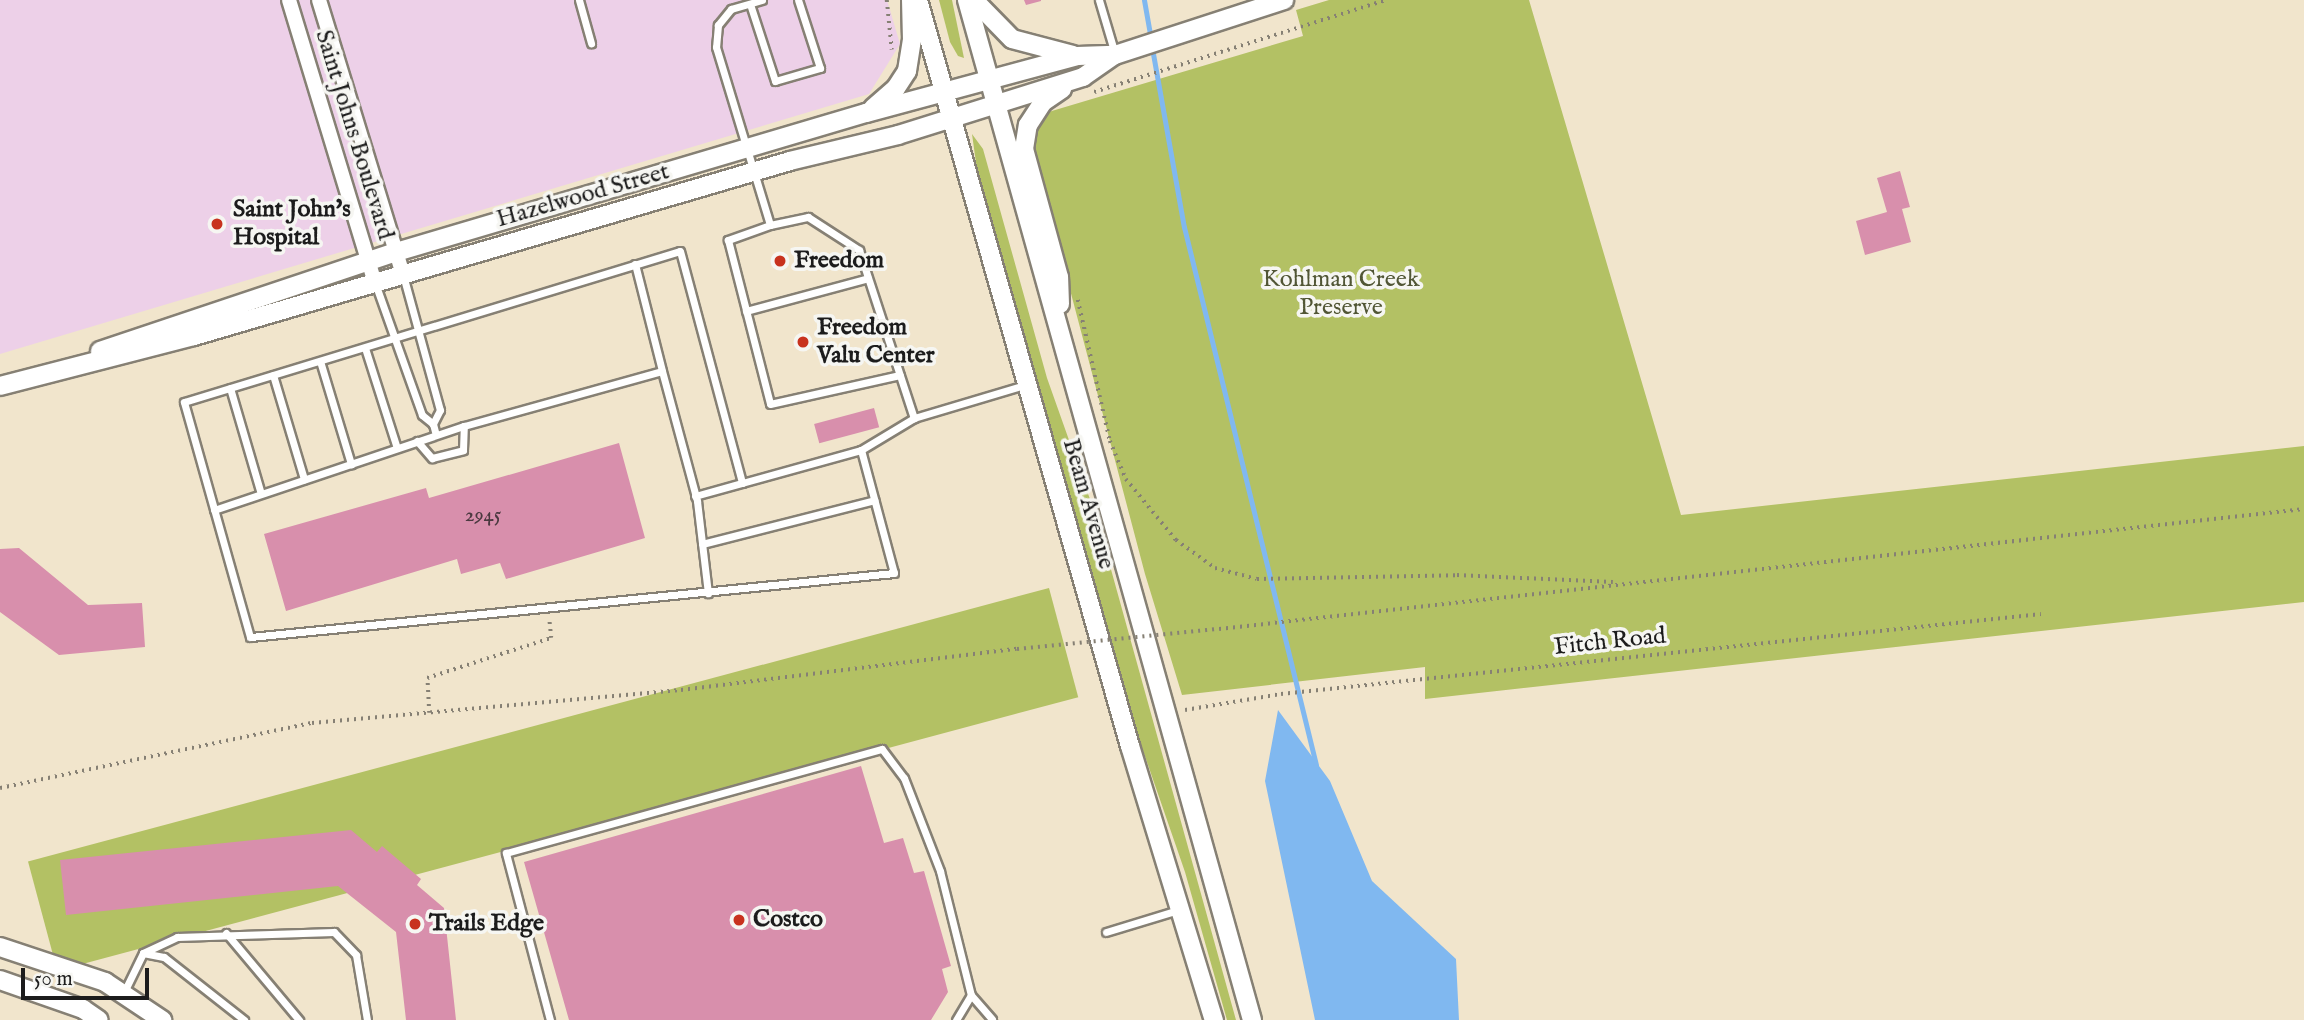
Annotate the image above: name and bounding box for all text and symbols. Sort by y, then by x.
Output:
street label: Saint Johns Boulevard [308,27,400,243]
street label: Hazelwood Street [493,158,673,234]
place label: Saint John's Hospital [233,196,351,252]
marker: Saint John's Hospital [207,214,227,234]
place label: Freedom [794,247,884,275]
marker: Freedom [772,253,788,269]
park label: Kohlman Creek Preserve [1262,266,1420,322]
place label: Freedom Valu Center [817,314,935,370]
marker: Freedom Valu Center [795,334,811,350]
street label: Beam Avenue [1056,435,1120,573]
house number: 2945 [465,503,501,529]
street label: Fitch Road [1553,622,1667,662]
place label: Costco [753,906,823,934]
place label: Trails Edge [429,910,544,938]
marker: Costco [731,912,747,928]
marker: Trails Edge [407,916,423,932]
scale bar [24,954,152,998]
text: 50 m [34,966,73,993]

